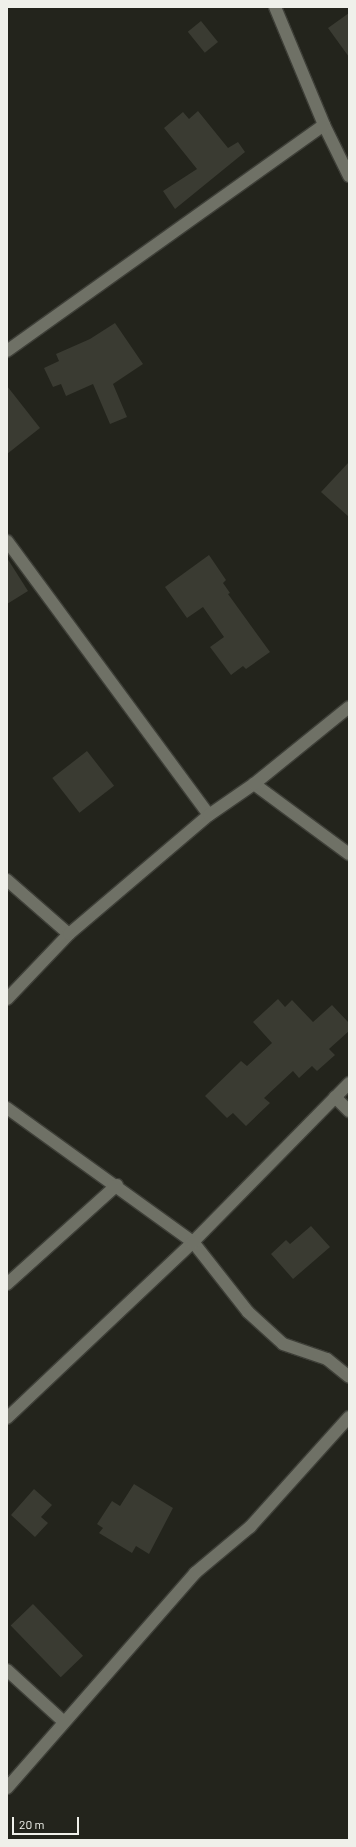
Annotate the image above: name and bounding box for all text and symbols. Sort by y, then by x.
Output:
scale bar [14,1809,81,1835]
text: 20 m [19,1817,45,1831]

